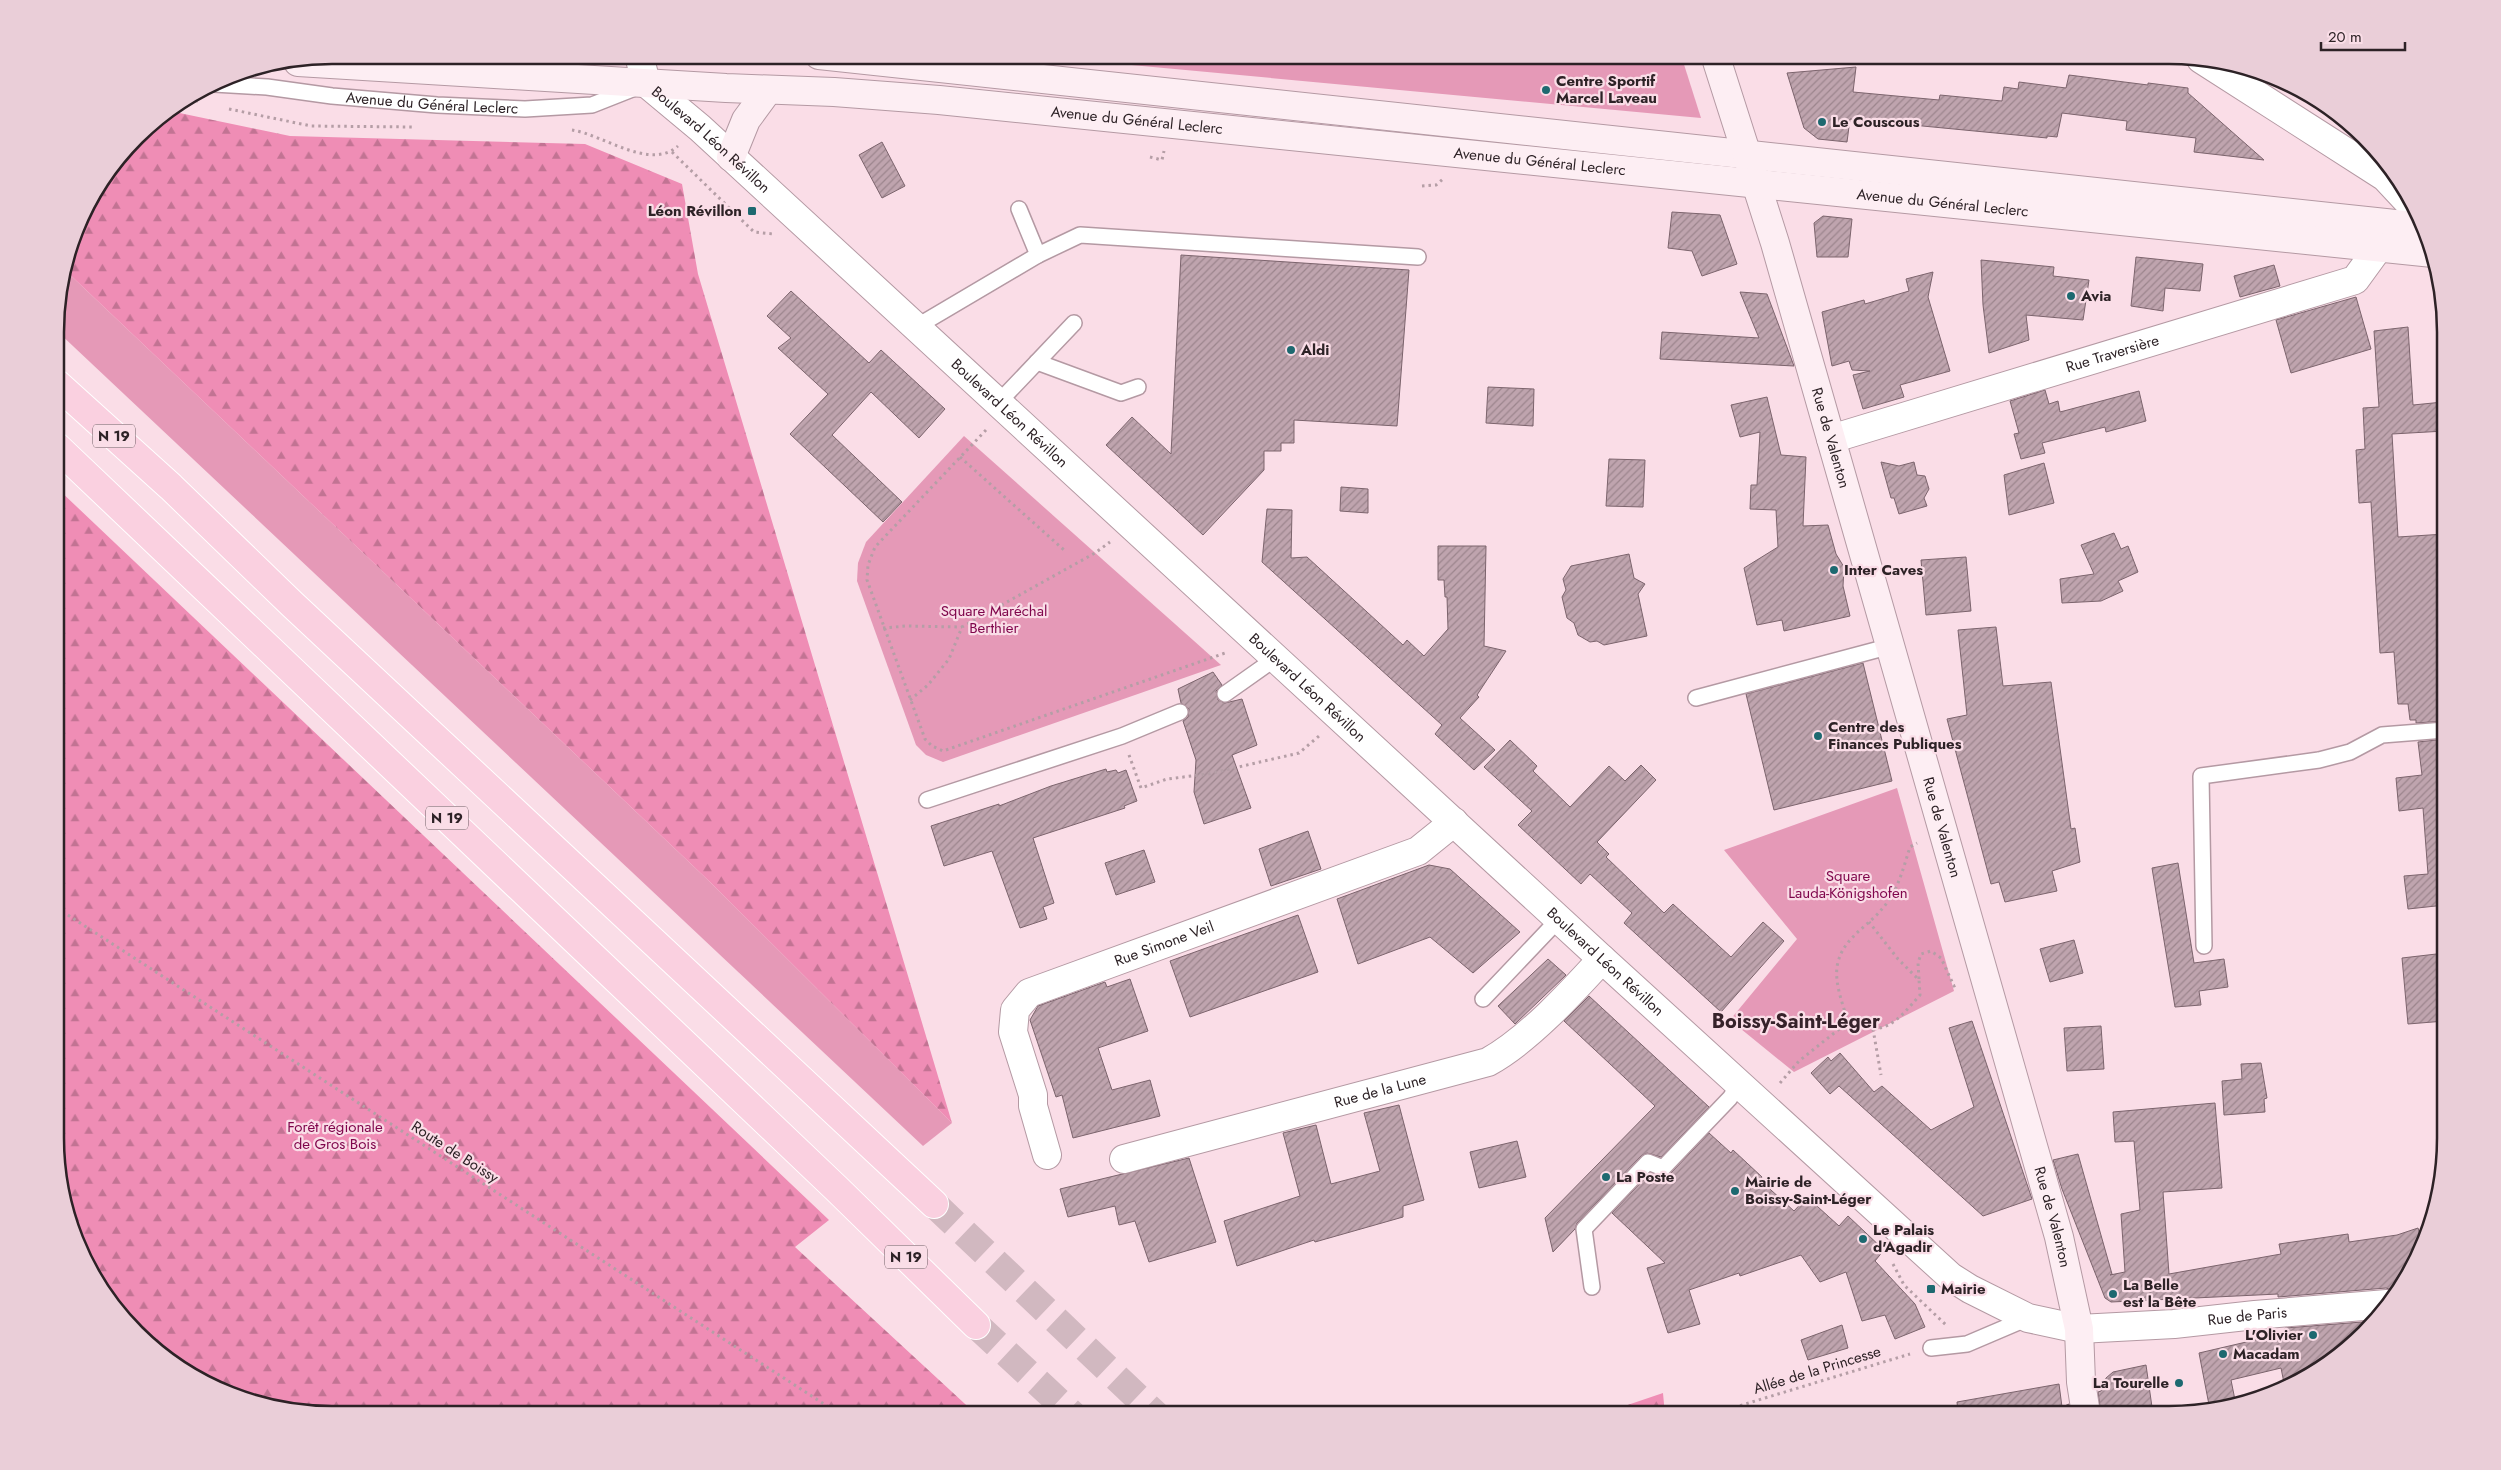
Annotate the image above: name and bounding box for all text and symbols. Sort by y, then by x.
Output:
scale bar [2321,20,2405,52]
text: 20 m [2328,26,2362,48]
place label: Centre Sportif Marcel Laveau [1556,70,1657,109]
street label: Boulevard Léon Révillon [647,81,775,198]
marker: Centre Sportif Marcel Laveau [1540,84,1552,96]
street label: Avenue du Général Leclerc [345,86,519,120]
street label: Avenue du Général Leclerc [1050,101,1224,140]
place label: Le Couscous [1832,111,1920,133]
marker: Le Couscous [1816,116,1828,128]
street label: Avenue du Général Leclerc [1453,142,1627,181]
street label: Avenue du Général Leclerc [1856,183,2030,223]
place label: Léon Révillon [648,200,742,222]
marker: Léon Révillon [746,205,758,217]
place label: Avia [2080,285,2111,307]
marker: Avia [2065,290,2077,302]
street label: Rue Traversière [2063,329,2162,378]
place label: Aldi [1300,339,1329,361]
marker: Aldi [1285,344,1297,356]
street label: Boulevard Léon Révillon [946,354,1073,473]
street label: Rue de Valenton [1806,385,1856,491]
road number: N 19 [93,424,135,448]
place label: Inter Caves [1844,559,1923,581]
marker: Inter Caves [1828,564,1840,576]
park label: Square Maréchal Berthier [941,600,1047,639]
street label: Boulevard Léon Révillon [1244,628,1371,747]
place label: Centre des Finances Publiques [1828,716,1962,755]
marker: Centre des Finances Publiques [1812,730,1824,742]
street label: Rue de Valenton [1917,774,1967,880]
road number: N 19 [426,806,468,830]
park label: Square Lauda-Königshofen [1788,865,1908,904]
street label: Boulevard Léon Révillon [1542,902,1669,1021]
street label: Rue Simone Veil [1111,915,1217,972]
district label: Boissy-Saint-Léger [1712,1007,1881,1036]
street label: Rue de la Lune [1332,1068,1429,1114]
park label: Forêt régionale de Gros Bois [287,1116,383,1155]
street label: Route de Boissy [407,1116,503,1189]
street label: Rue de Valenton [2028,1164,2076,1269]
place label: La Poste [1616,1166,1675,1188]
marker: La Poste [1600,1171,1612,1183]
place label: Mairie de Boissy-Saint-Léger [1745,1171,1872,1210]
marker: Mairie de Boissy-Saint-Léger [1729,1185,1741,1197]
place label: Le Palais d'Agadir [1873,1219,1934,1258]
marker: Le Palais d'Agadir [1857,1233,1869,1245]
road number: N 19 [885,1246,927,1268]
place label: La Belle est la Bête [2123,1274,2197,1313]
place label: Mairie [1941,1278,1986,1300]
marker: Mairie [1925,1283,1937,1295]
marker: La Belle est la Bête [2107,1288,2119,1300]
street label: Rue de Paris [2206,1301,2288,1331]
place label: L'Olivier [2245,1324,2304,1346]
marker: L'Olivier [2307,1329,2319,1341]
street label: Allée de la Princesse [1751,1340,1884,1400]
place label: Macadam [2233,1343,2300,1365]
marker: Macadam [2217,1348,2229,1360]
place label: La Tourelle [2093,1372,2169,1394]
marker: La Tourelle [2173,1377,2185,1389]

